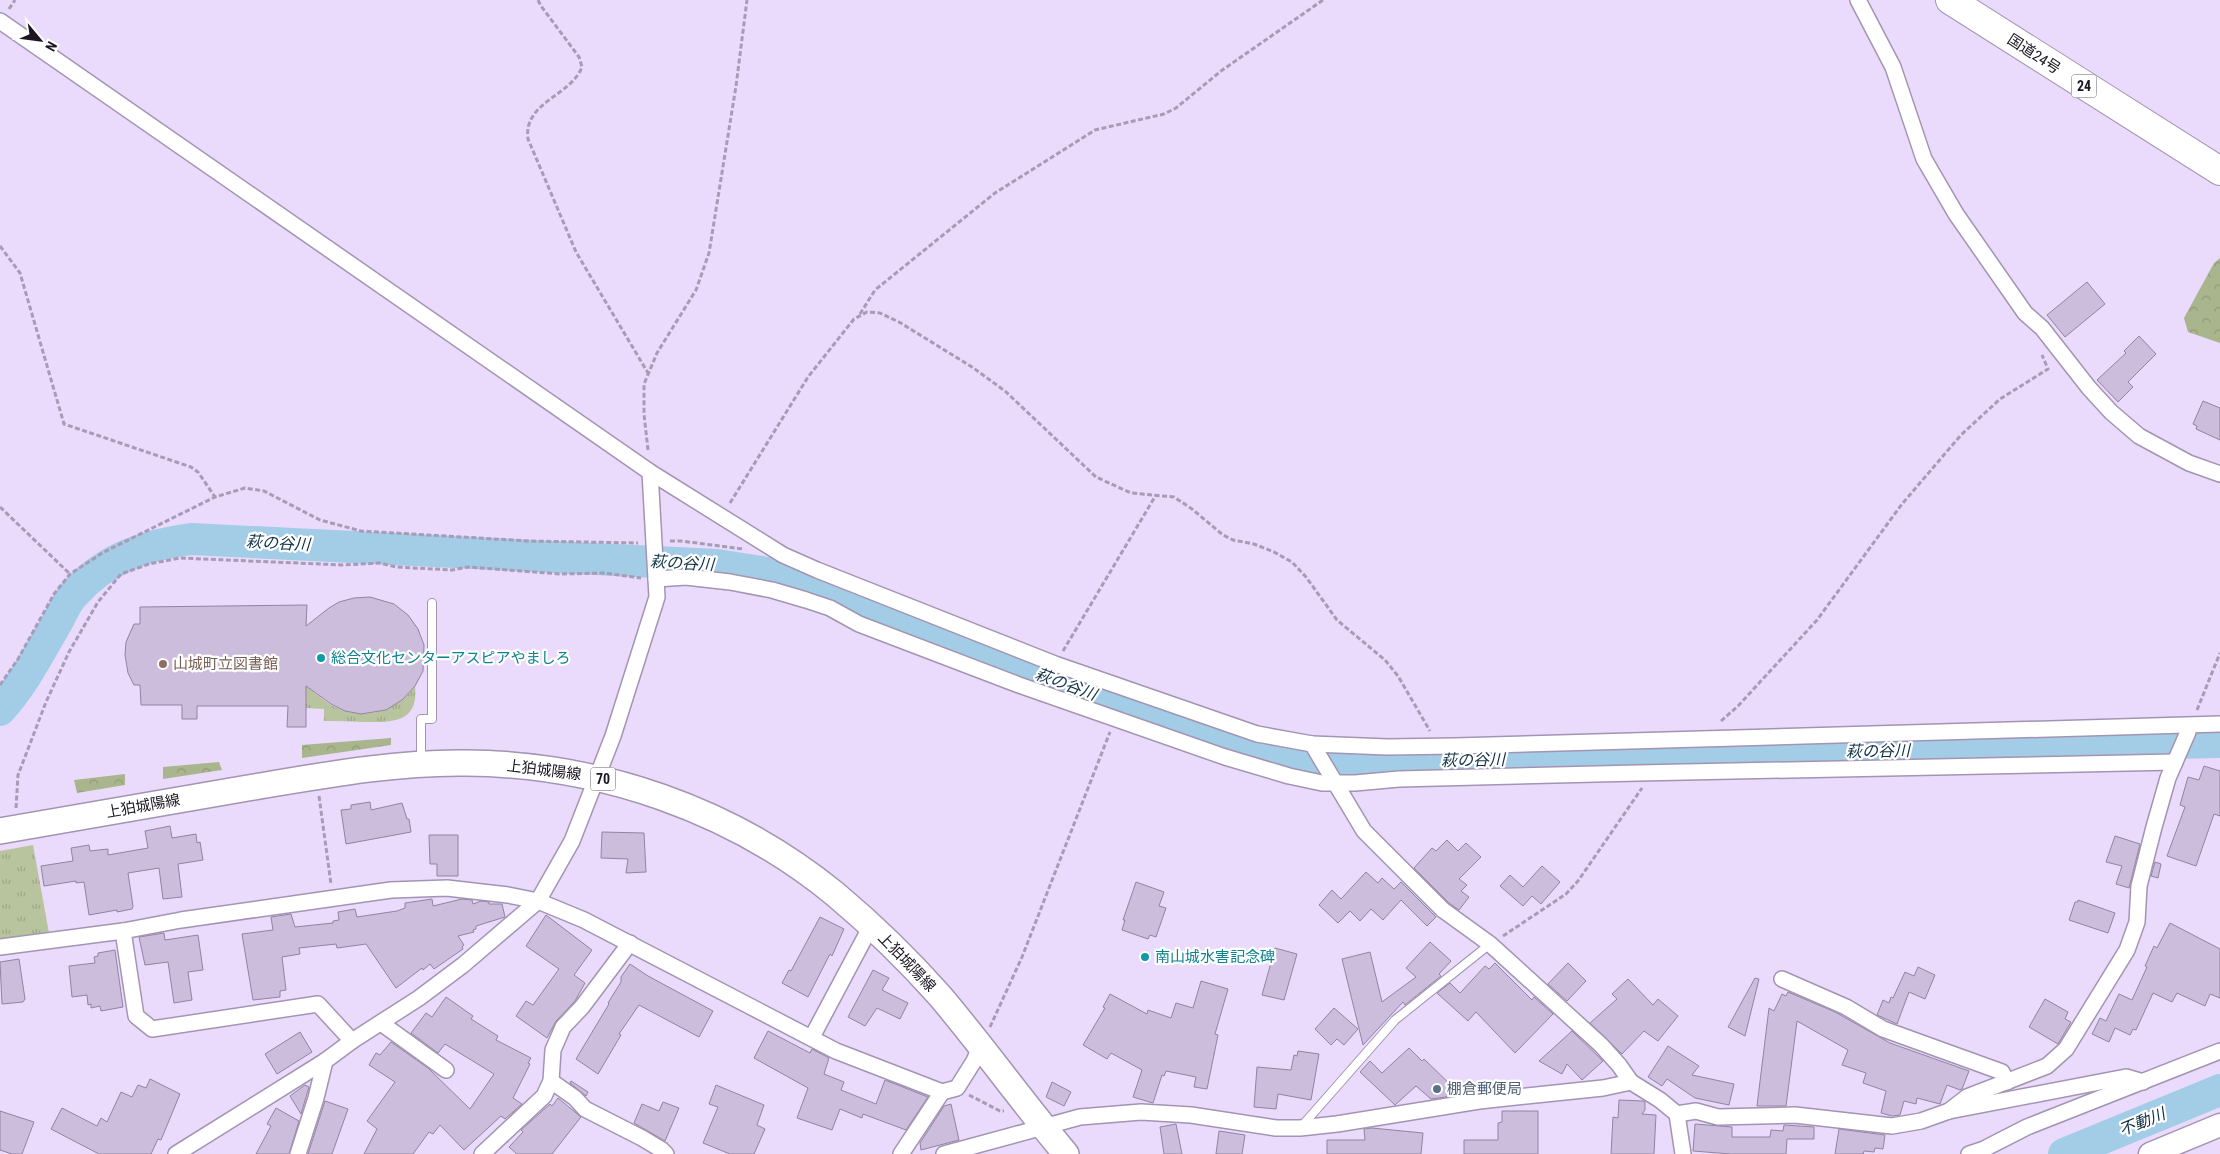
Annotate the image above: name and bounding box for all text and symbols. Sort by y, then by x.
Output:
north arrow [15,15,65,65]
street label: 国道24号 [2004,30,2064,78]
text: N [42,39,60,54]
road number: 24 [2072,74,2096,98]
water label: 萩の谷川 [246,532,312,554]
water label: 萩の谷川 [650,552,716,574]
place label: 総合文化センターアスピアやましろ [331,649,570,667]
marker: 総合文化センターアスピアやましろ [315,652,327,664]
place label: 山城町立図書館 [173,655,278,673]
marker: 山城町立図書館 [157,658,169,670]
water label: 萩の谷川 [1033,664,1101,705]
water label: 萩の谷川 [1846,741,1912,761]
water label: 萩の谷川 [1441,750,1507,770]
street label: 上狛城陽線 [506,756,582,784]
road number: 70 [590,768,616,791]
street label: 上狛城陽線 [104,791,182,821]
street label: 上狛城陽線 [874,929,940,995]
place label: 南山城水害記念碑 [1155,948,1275,966]
marker: 南山城水害記念碑 [1139,951,1151,963]
place label: 棚倉郵便局 [1447,1080,1522,1098]
marker: 棚倉郵便局 [1431,1083,1443,1095]
water label: 不動川 [2116,1103,2170,1140]

